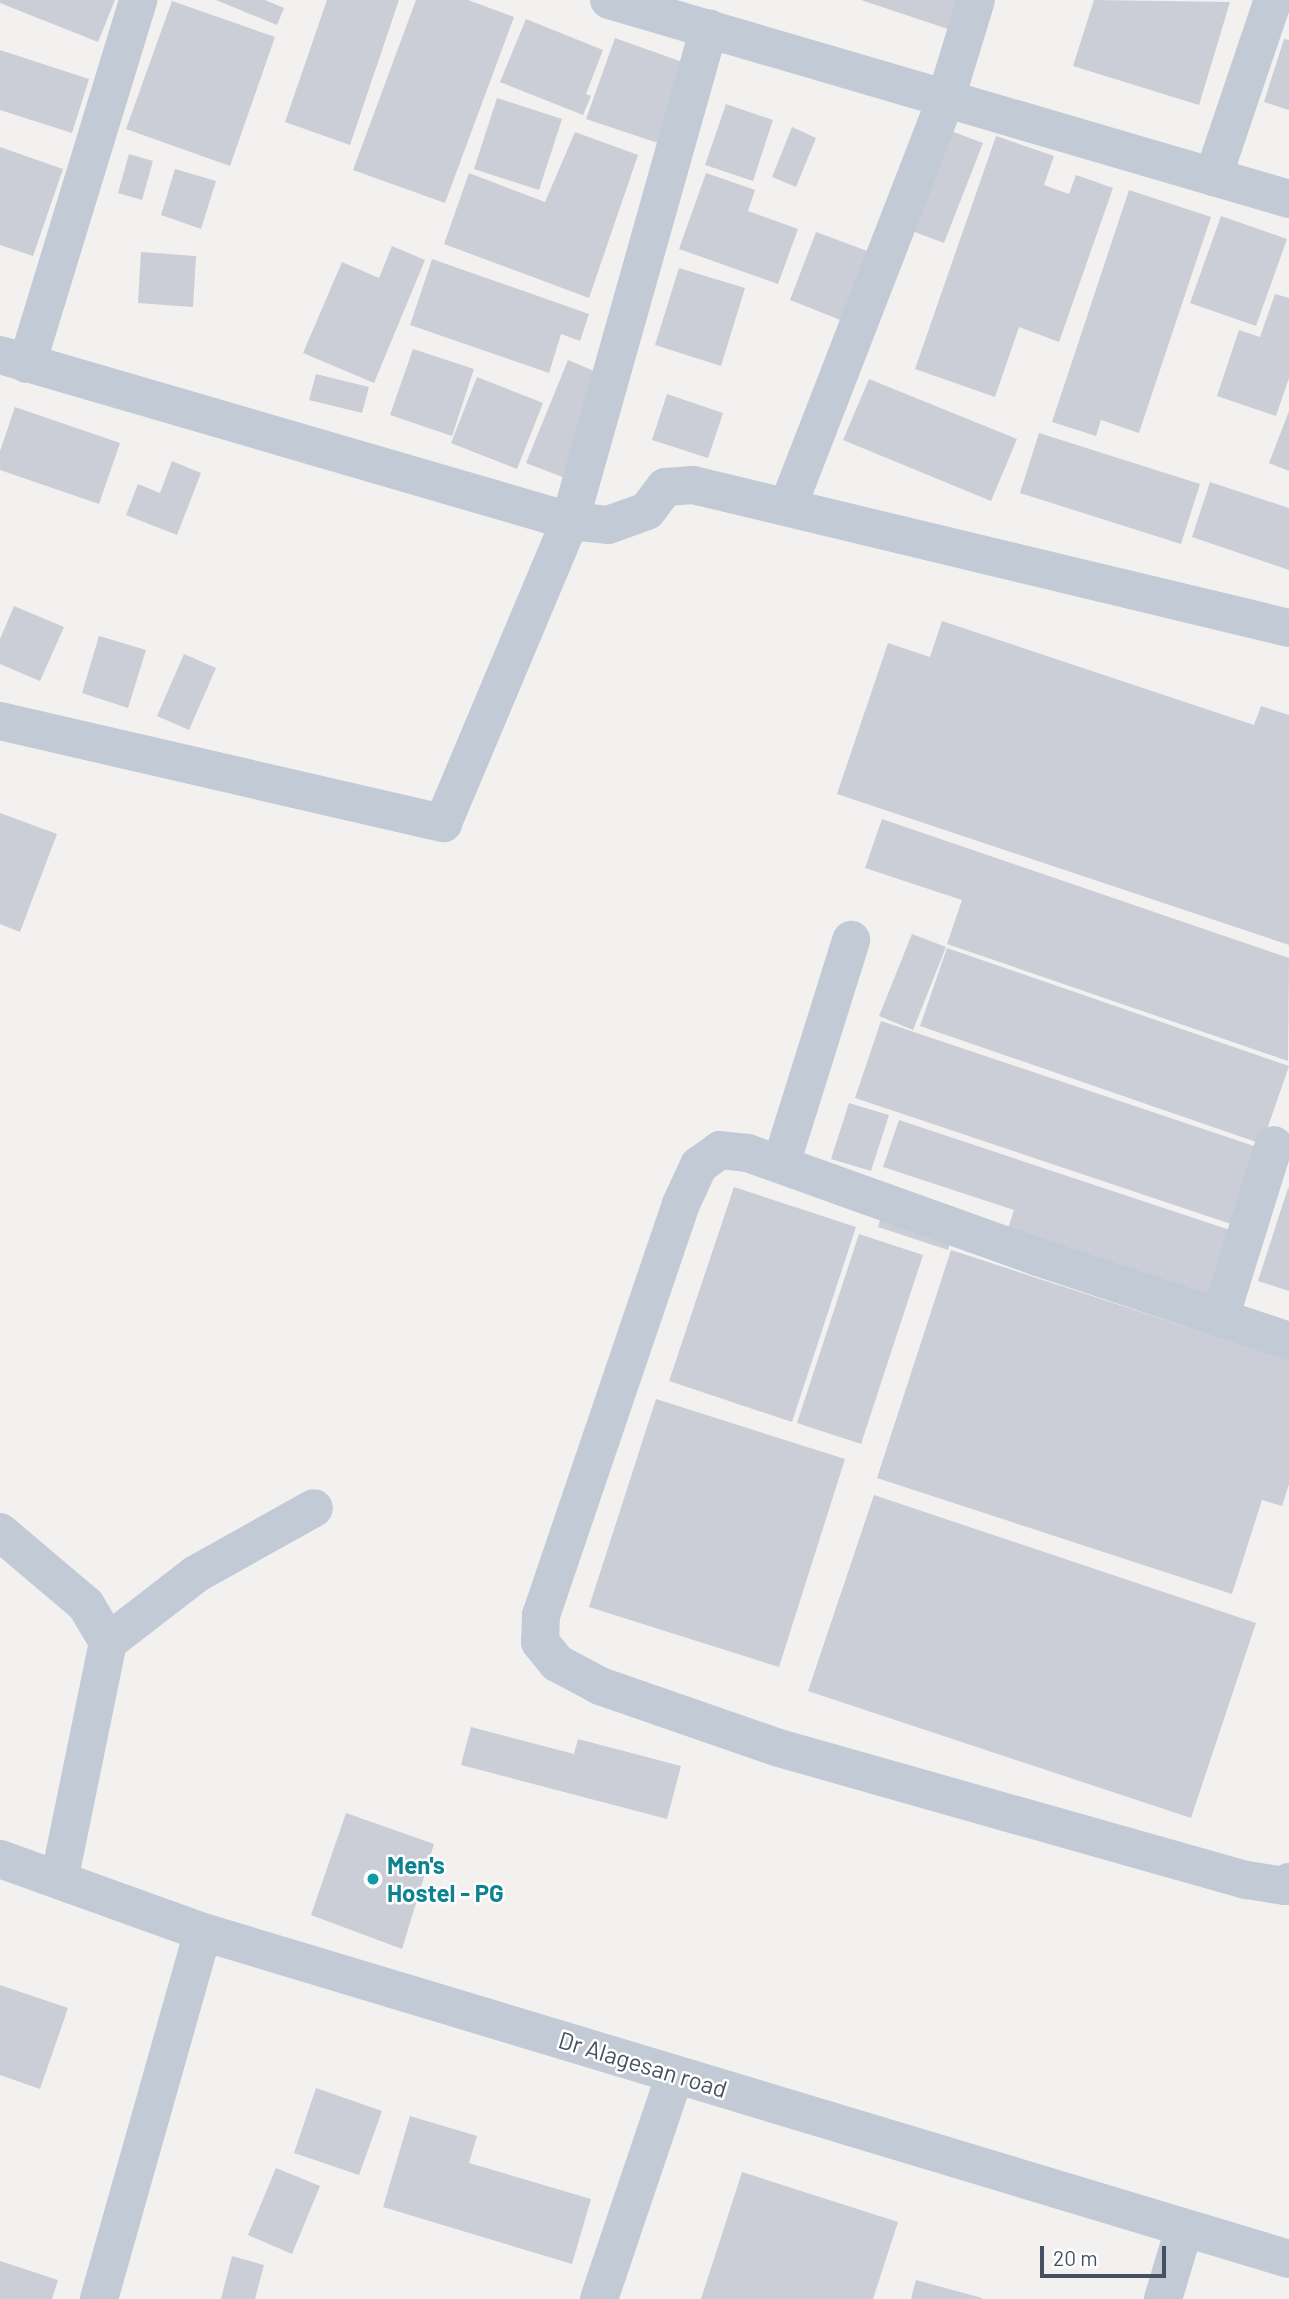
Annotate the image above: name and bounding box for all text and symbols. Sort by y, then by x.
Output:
place label: Men's Hostel - PG [387,1851,504,1907]
marker: Men's Hostel - PG [365,1871,381,1887]
street label: Dr Alagesan road [555,2025,731,2103]
scale bar [1044,2232,1170,2276]
text: 20 m [1053,2245,1098,2270]

